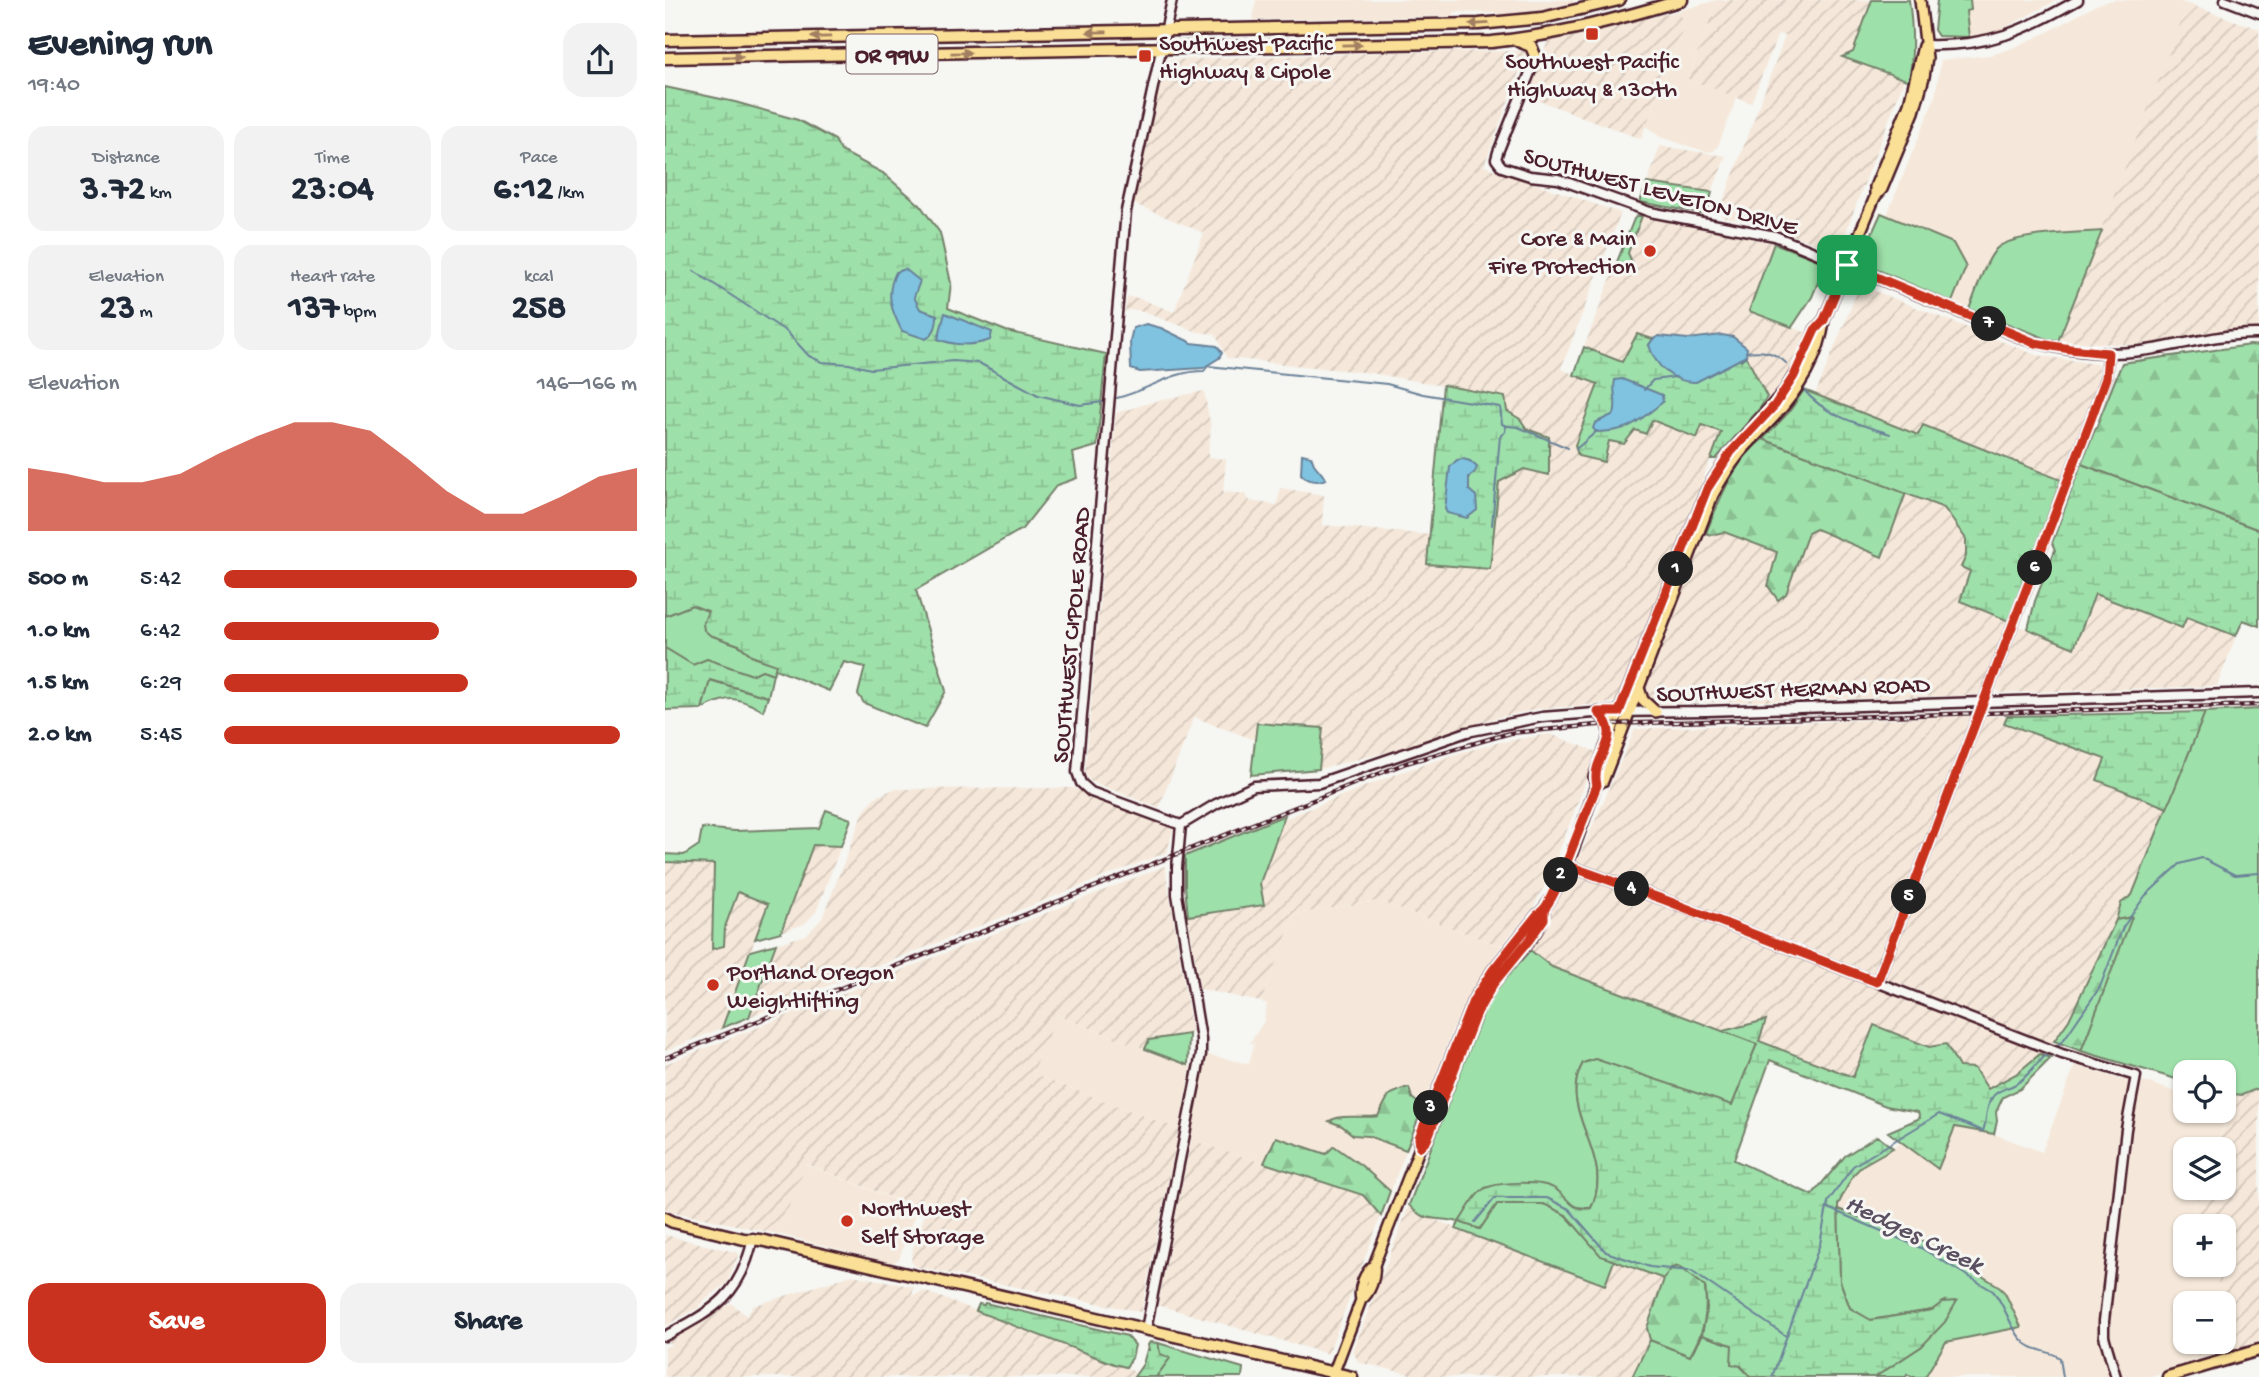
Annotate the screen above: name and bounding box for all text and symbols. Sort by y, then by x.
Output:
one-way arrow [1468,18,1490,29]
button: share [563,23,637,97]
text: Evening run [28,24,212,68]
one-way arrow [1086,26,1108,38]
marker: Southwest Pacific Highway & 130th [1584,26,1600,42]
one-way arrow [809,31,831,43]
place label: Southwest Pacific Highway & Cipole [1159,31,1333,88]
road number: OR 99W [847,34,937,74]
one-way arrow [1341,39,1363,51]
one-way arrow [950,47,972,59]
marker: Southwest Pacific Highway & Cipole [1137,48,1153,64]
place label: Southwest Pacific Highway & 130th [1505,49,1680,106]
one-way arrow [722,51,744,63]
text: 19:40 [28,72,80,99]
street label: SOUTHWEST LEVETON DRIVE [1520,143,1802,244]
text: Distance [93,147,160,170]
text: Time [315,147,350,170]
text: Pace [520,147,557,170]
text: 3.72 [81,170,145,211]
text: 23:04 [291,170,374,211]
text: 6:12 [493,170,553,211]
text: km [145,182,172,205]
text: /km [553,182,584,205]
place label: Core & Main Fire Protection [1488,226,1637,283]
pin [1817,235,1877,295]
marker: Core & Main Fire Protection [1642,243,1658,259]
icon: arrive [1828,246,1866,284]
text: Elevation [88,266,164,289]
text: Heart rate [290,266,375,289]
text: kcal [524,266,554,289]
text: 23 [100,289,135,330]
text: 137 [289,289,339,330]
text: 258 [511,289,566,330]
text: m [135,301,153,324]
text: bpm [339,301,376,324]
pin: 7 [1971,306,2007,342]
text: 7 [1984,312,1993,335]
text: Elevation [28,371,119,398]
text: 146–166 m [537,371,637,398]
street label: SOUTHWEST CIPOLE ROAD [1048,506,1099,764]
pin: 6 [2017,550,2053,586]
pin: 1 [1658,552,1693,586]
text: 6 [2030,556,2039,579]
text: 1 [1672,557,1679,580]
text: 500 m [28,566,88,593]
text: 5:42 [140,566,181,593]
text: 1.0 km [28,618,90,645]
text: 6:42 [140,618,181,645]
text: 1.5 km [28,670,89,697]
text: 6:29 [140,670,182,697]
street label: SOUTHWEST HERMAN ROAD [1656,672,1931,711]
text: 2.0 km [28,722,92,749]
text: 5:45 [140,722,182,749]
pin: 2 [1543,858,1579,892]
text: 2 [1556,863,1565,886]
pin: 4 [1615,872,1649,906]
text: 4 [1627,877,1636,900]
pin: 5 [1891,880,1927,914]
text: 5 [1904,885,1914,908]
place label: Portland Oregon Weightlifting [726,960,894,1017]
marker: Portland Oregon Weightlifting [705,977,721,993]
map controls [2173,1060,2236,1354]
button: locate [2173,1060,2236,1123]
pin: 3 [1413,1090,1449,1126]
text: 3 [1426,1096,1435,1119]
button: layers [2173,1137,2236,1200]
water label: Hedges Creek [1839,1189,1989,1284]
place label: Northwest Self Storage [861,1196,985,1253]
marker: Northwest Self Storage [839,1213,855,1229]
button: + [2173,1214,2236,1277]
button: Save [28,1283,326,1363]
button: Share [340,1283,637,1363]
button: − [2173,1291,2236,1354]

